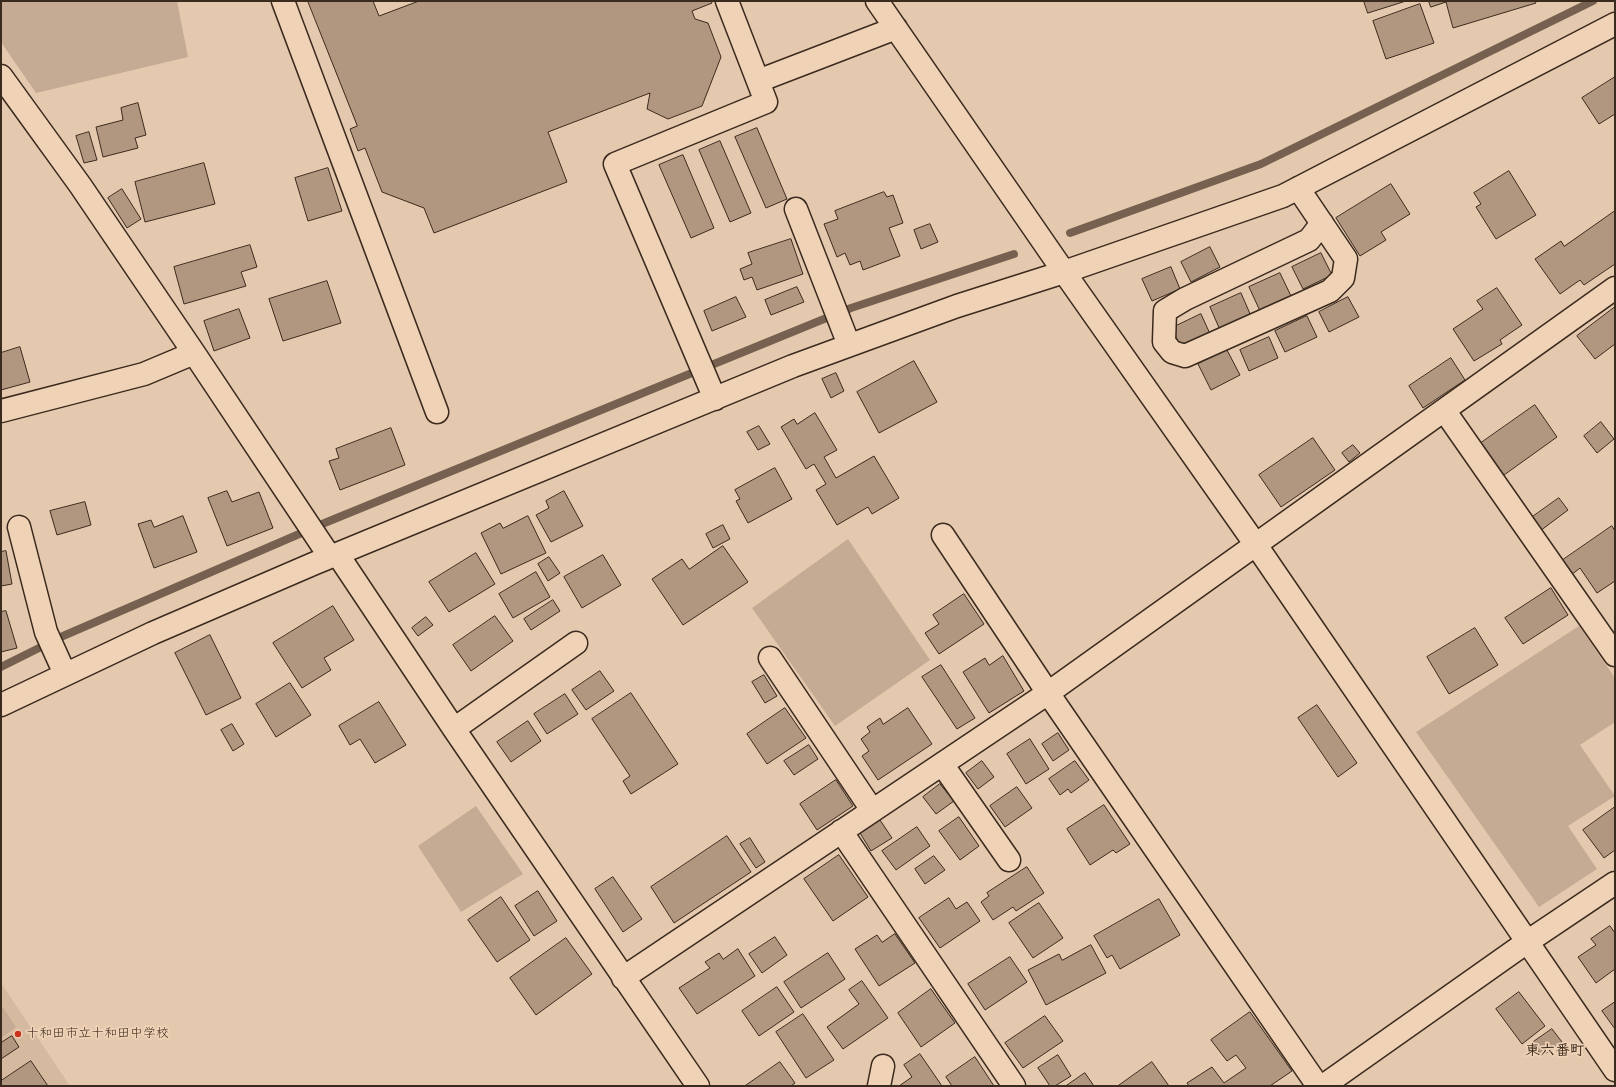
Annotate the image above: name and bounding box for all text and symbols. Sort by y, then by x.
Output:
place label: 十和田市立十和田中学校 [26,1026,169,1042]
marker: 十和田市立十和田中学校 [13,1029,23,1039]
district label: 東六番町 [1525,1042,1585,1060]

